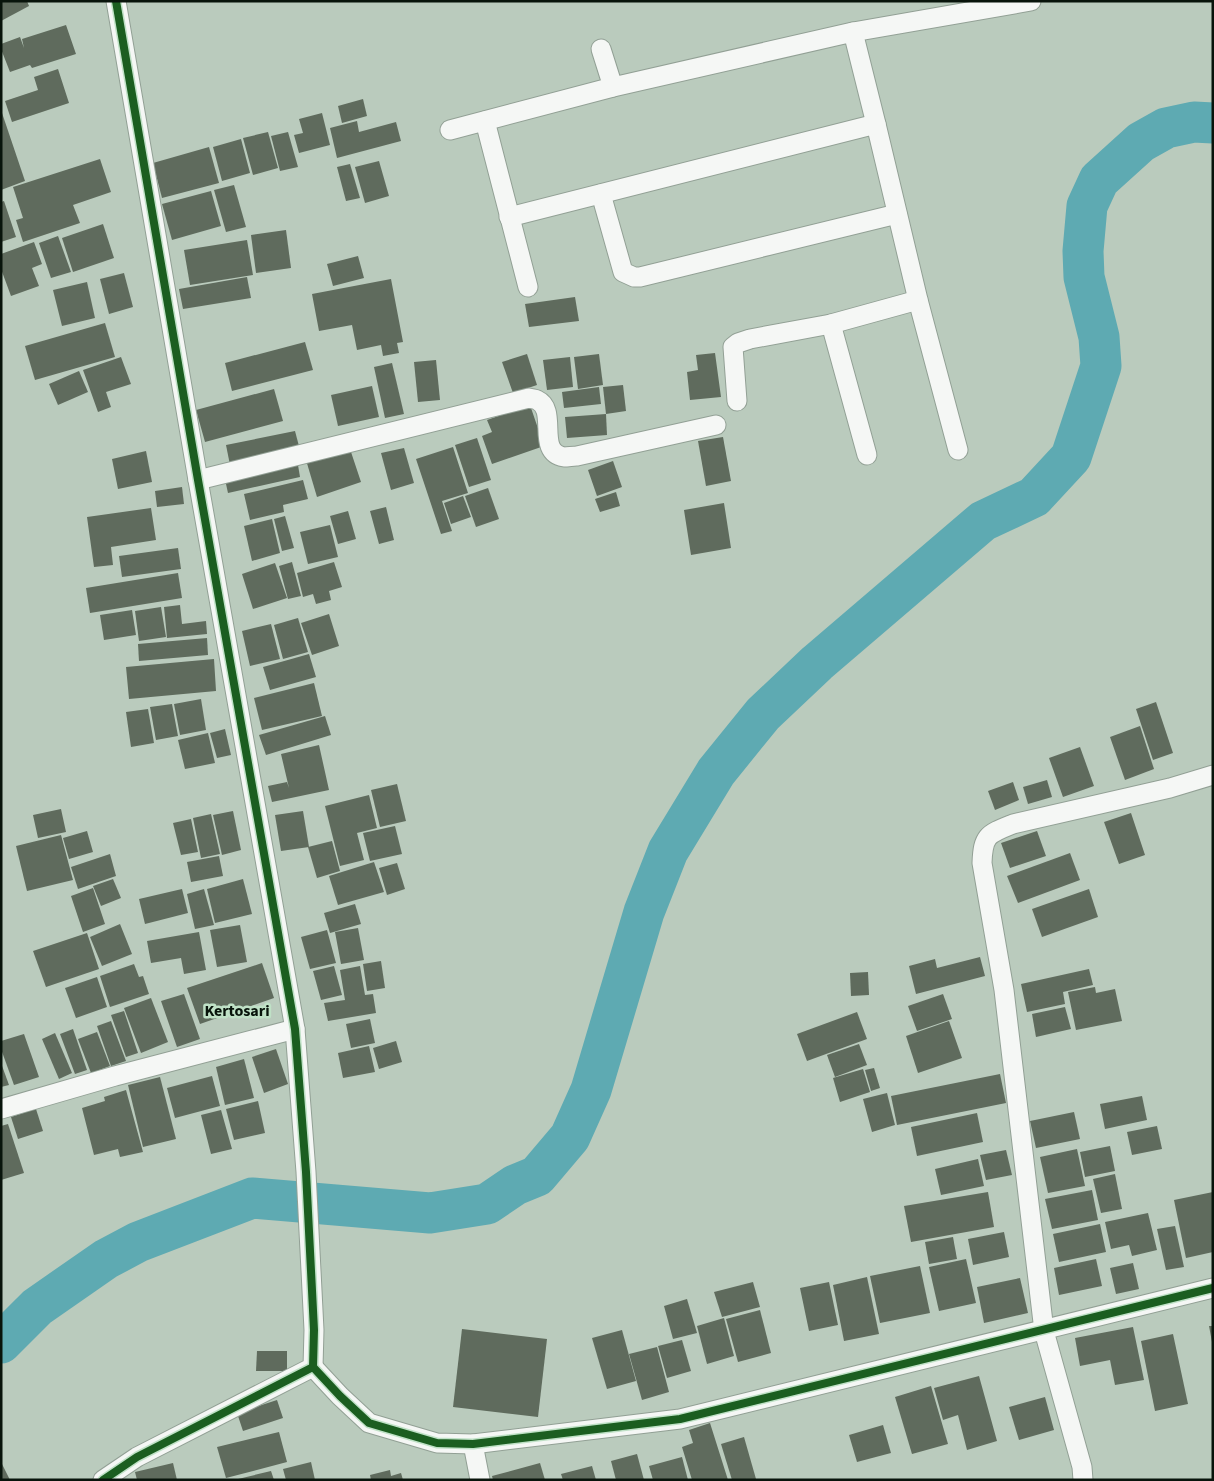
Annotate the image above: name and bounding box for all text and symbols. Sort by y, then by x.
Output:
district label: Kertosari [204,1000,270,1022]

